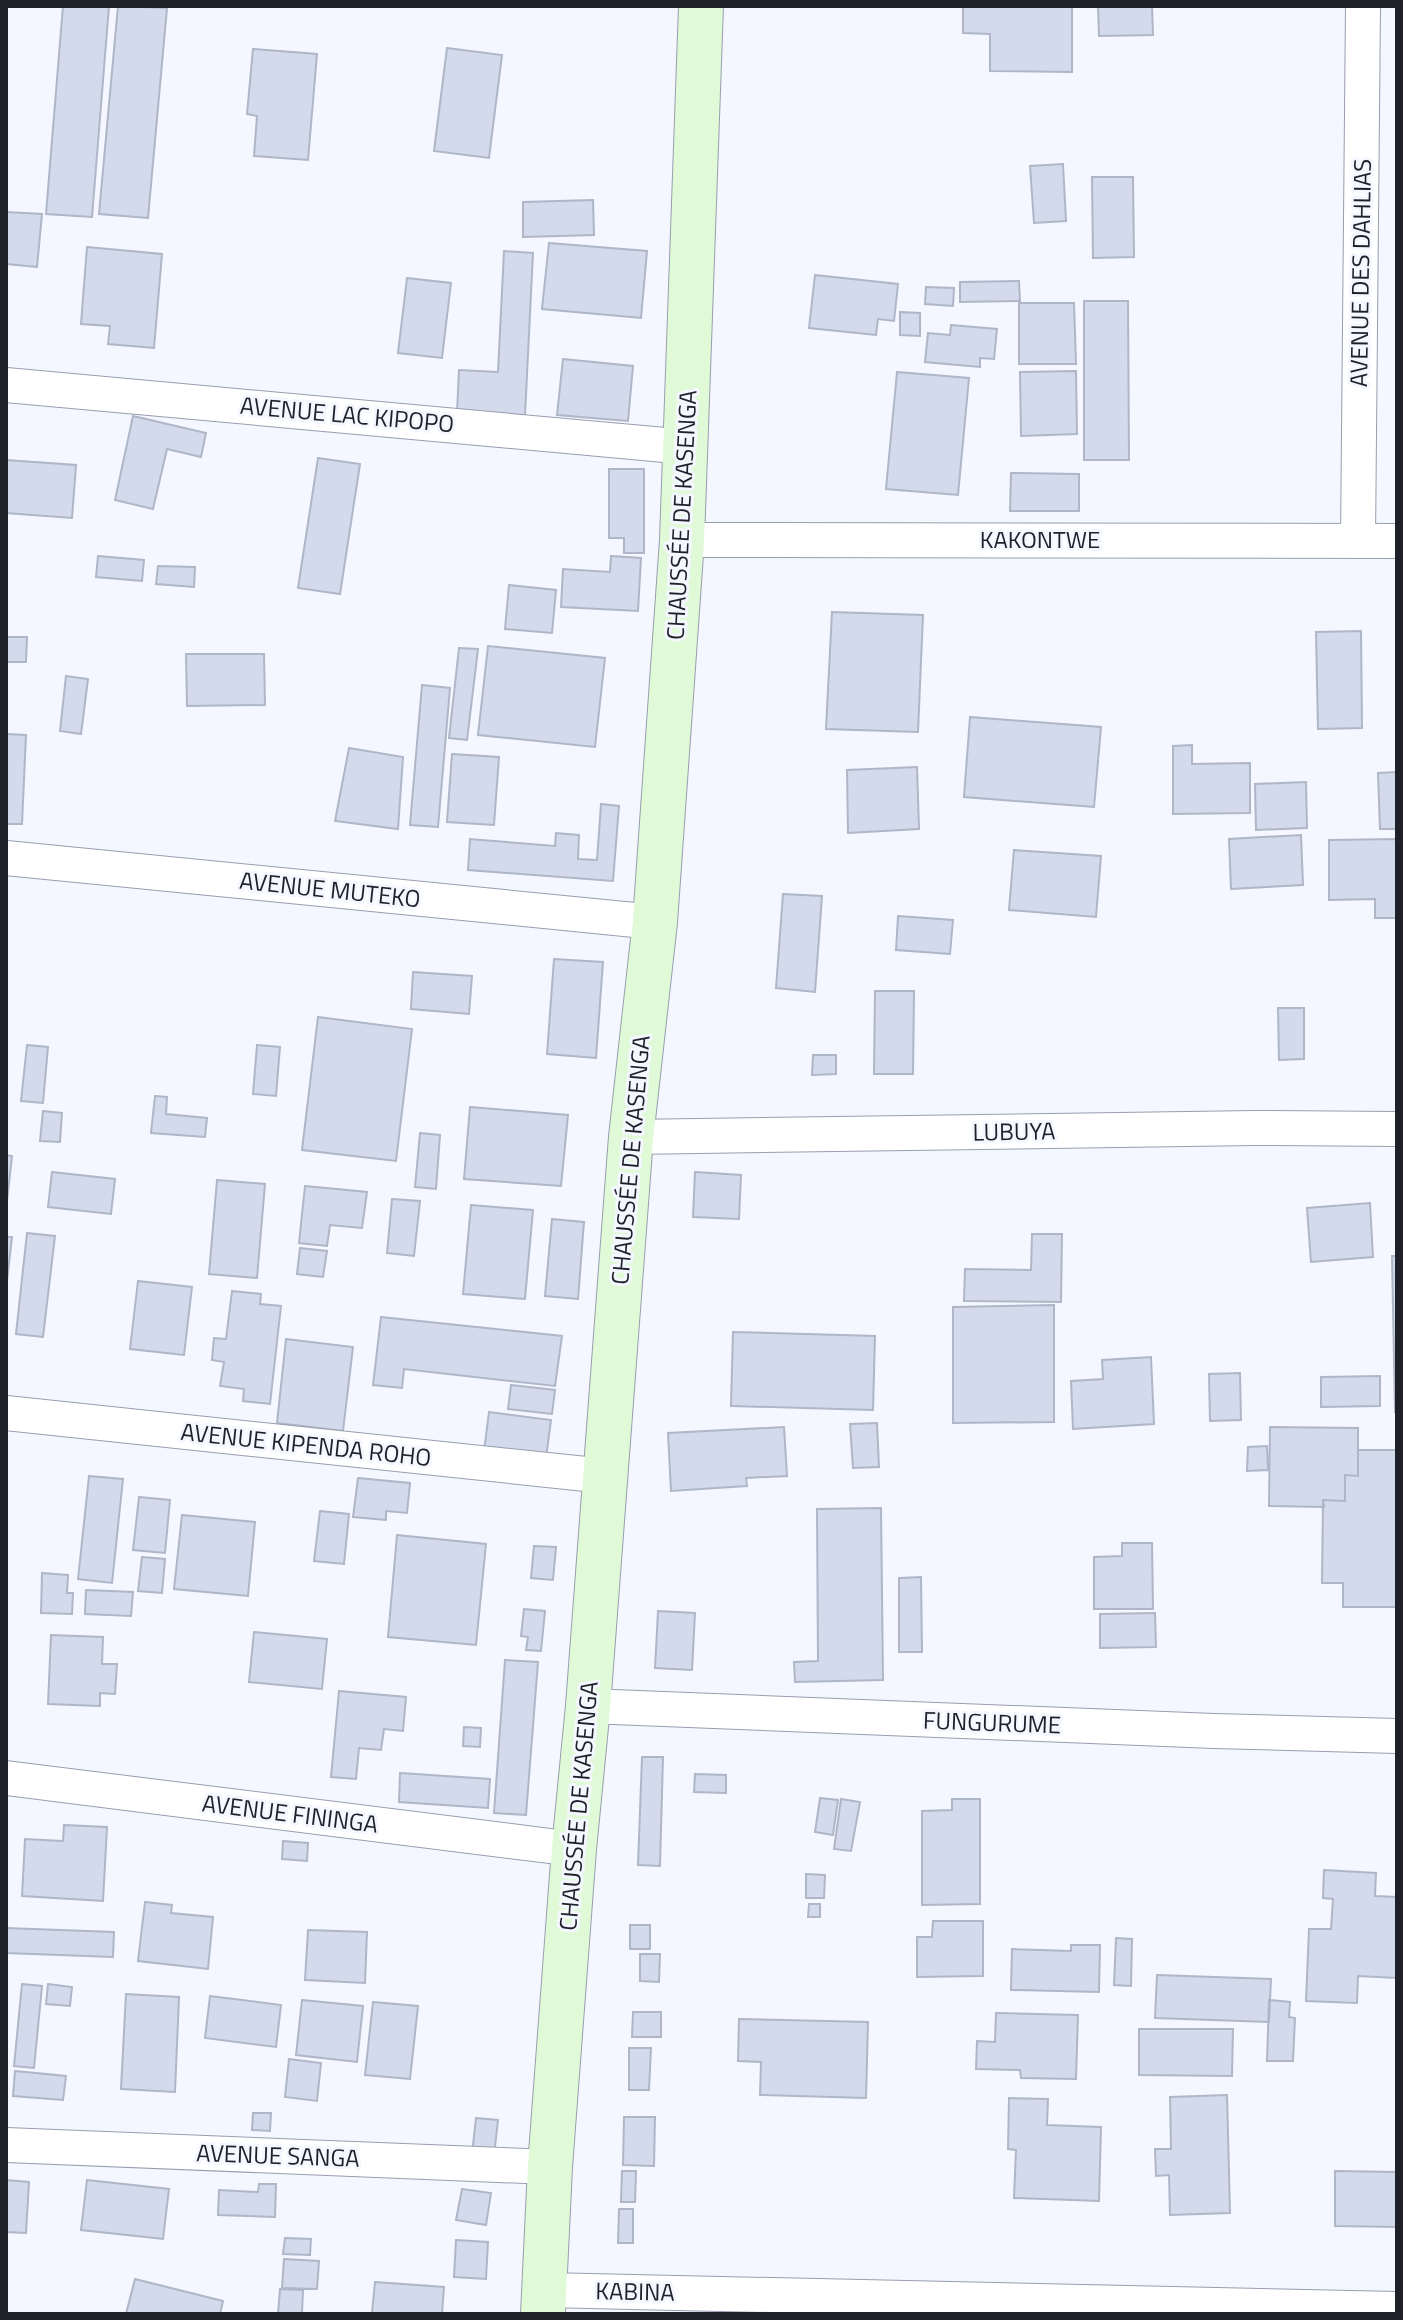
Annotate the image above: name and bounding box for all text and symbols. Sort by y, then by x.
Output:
street label: AVENUE DES DAHLIAS [1340,159,1380,387]
street label: AVENUE LAC KIPOPO [239,387,456,441]
street label: CHAUSSÉE DE KASENGA [656,389,706,641]
street label: KAKONTWE [980,521,1100,557]
street label: AVENUE MUTEKO [238,862,422,916]
street label: CHAUSSÉE DE KASENGA [601,1034,659,1286]
street label: LUBUYA [972,1112,1056,1150]
street label: AVENUE KIPENDA ROHO [179,1413,433,1475]
street label: CHAUSSÉE DE KASENGA [549,1680,607,1932]
street label: FUNGURUME [922,1702,1062,1742]
street label: AVENUE FININGA [200,1784,380,1842]
street label: AVENUE SANGA [196,2134,360,2176]
street label: KABINA [595,2272,675,2310]

